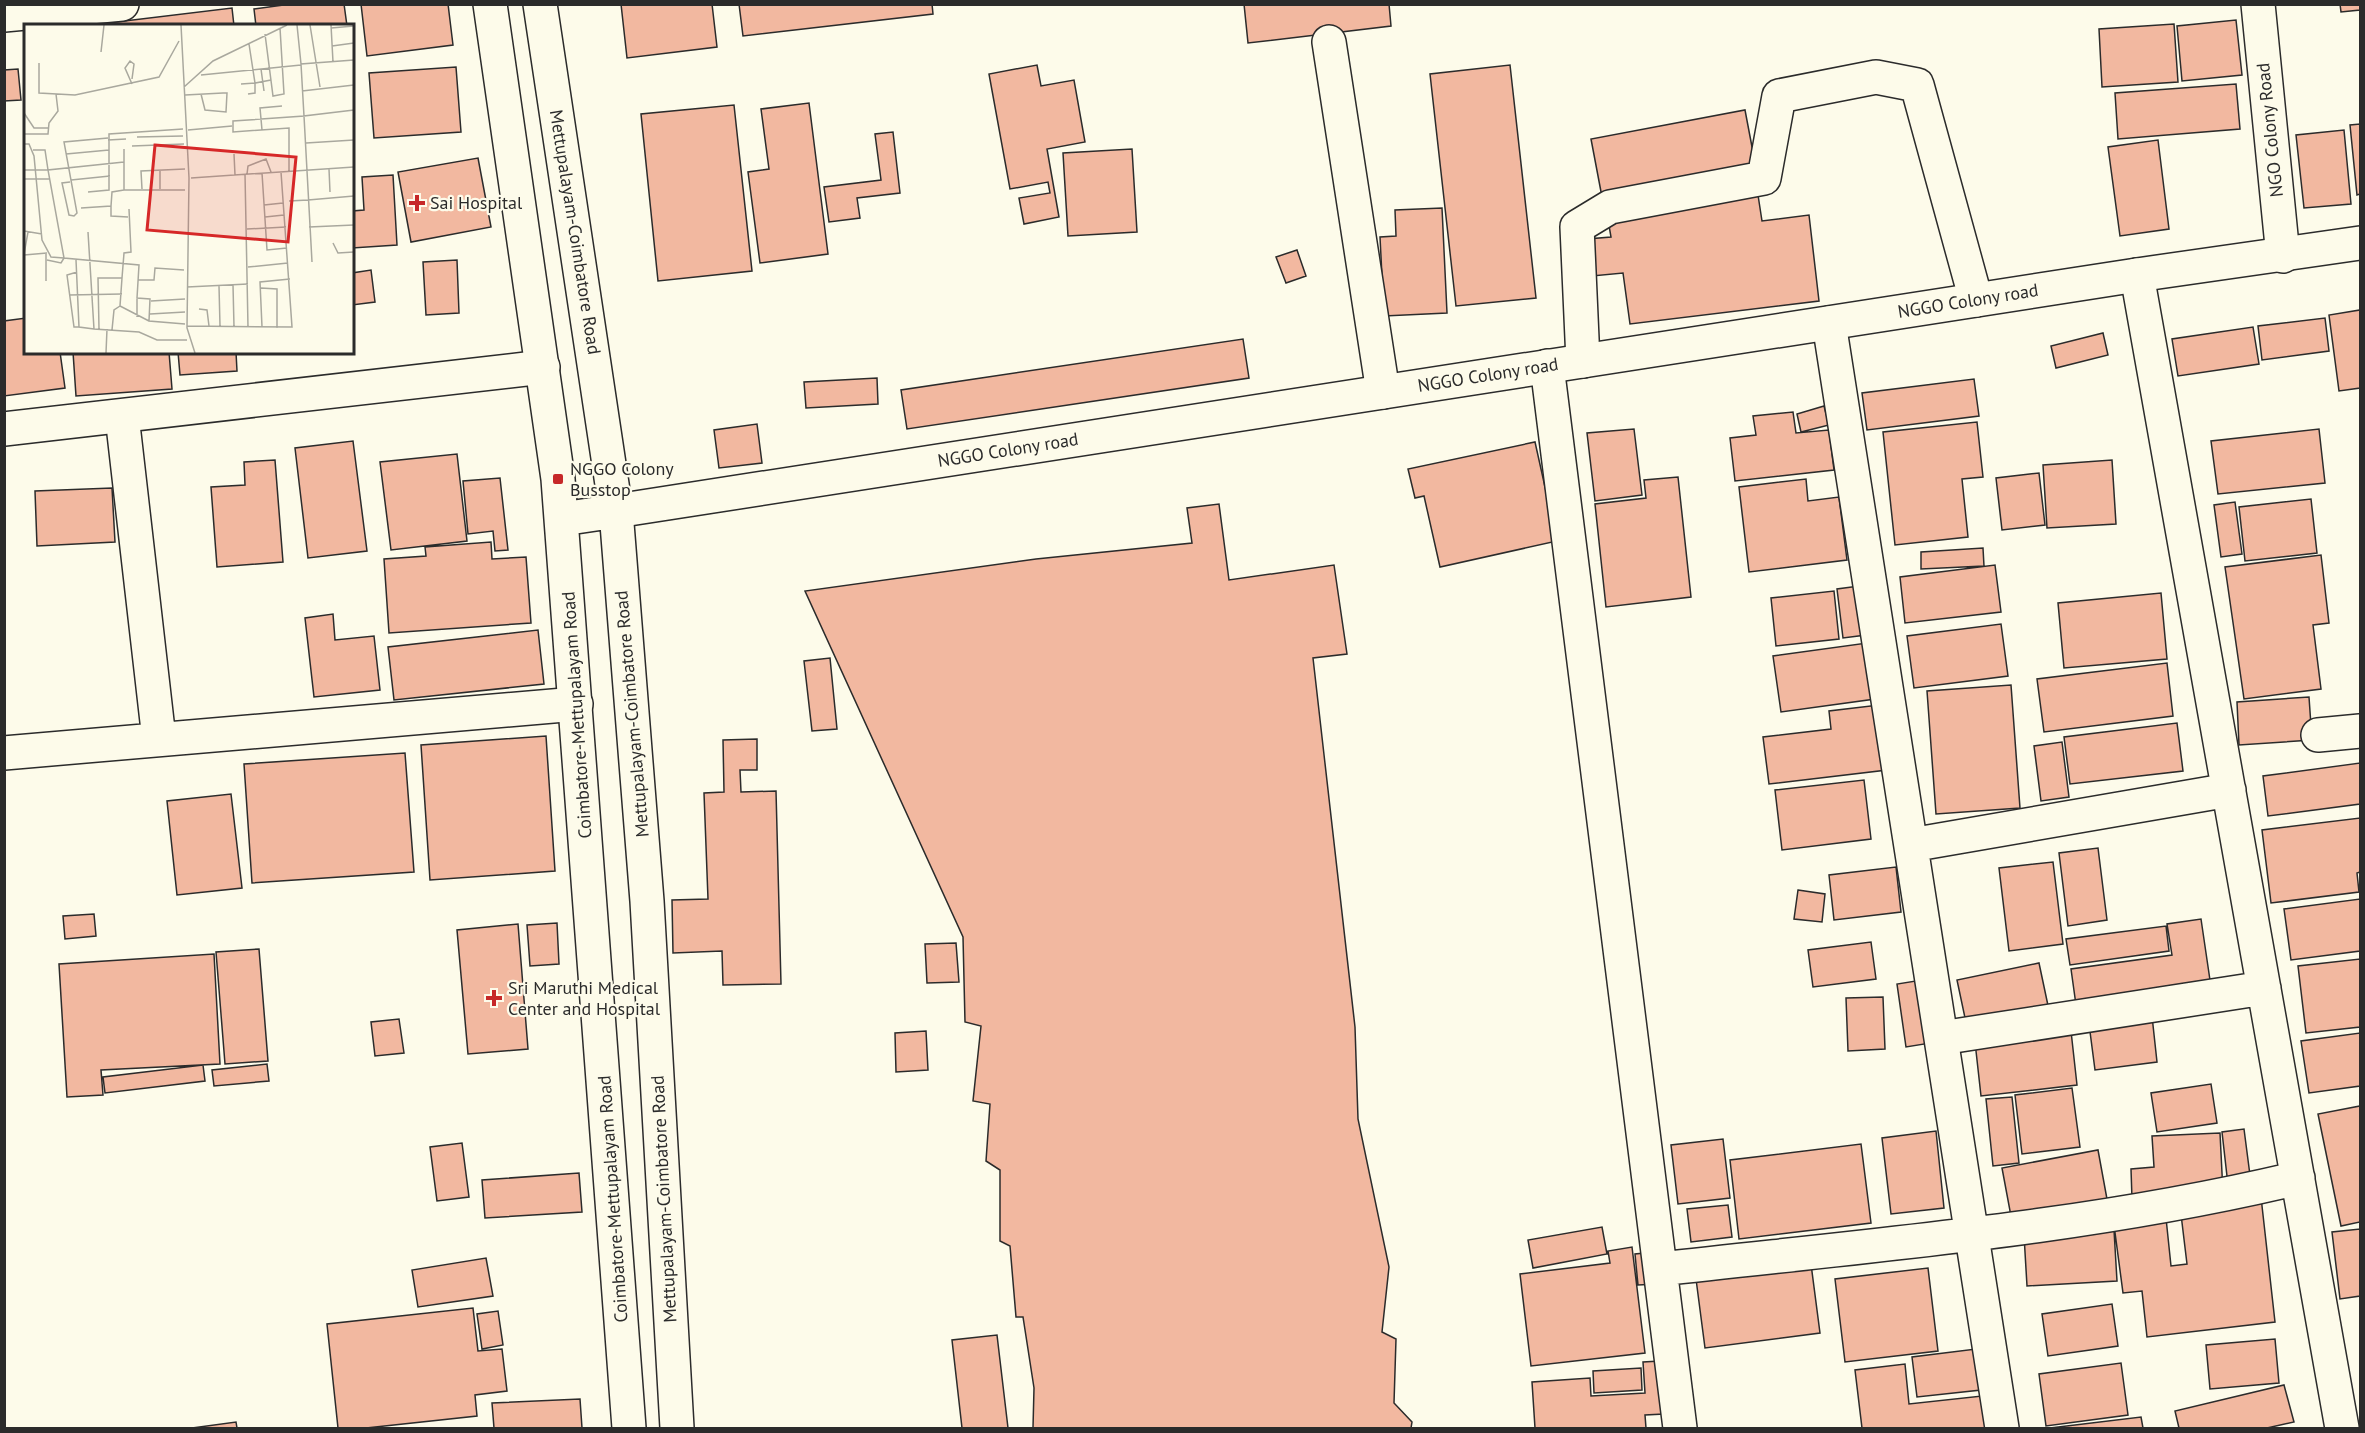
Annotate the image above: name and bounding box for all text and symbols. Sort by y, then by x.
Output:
inset map [24,24,354,354]
street label: NGO Colony Road [2251,62,2288,198]
street label: Mettupalayam-Coimbatore Road [545,108,606,356]
place label: Sai Hospital [430,191,523,214]
marker: Sai Hospital [408,194,426,212]
street label: NGGO Colony road [1896,278,2040,323]
street label: NGGO Colony road [1416,352,1560,397]
street label: NGGO Colony road [936,427,1080,472]
place label: NGGO Colony Busstop [570,457,674,501]
marker: NGGO Colony Busstop [551,472,565,486]
street label: Mettupalayam-Coimbatore Road [609,590,654,838]
street label: Coimbatore-Mettupalayam Road [556,591,597,839]
place label: Sri Maruthi Medical Center and Hospital [508,976,661,1020]
marker: Sri Maruthi Medical Center and Hospital [485,989,503,1007]
street label: Coimbatore-Mettupalayam Road [592,1075,633,1323]
street label: Mettupalayam-Coimbatore Road [646,1075,681,1323]

